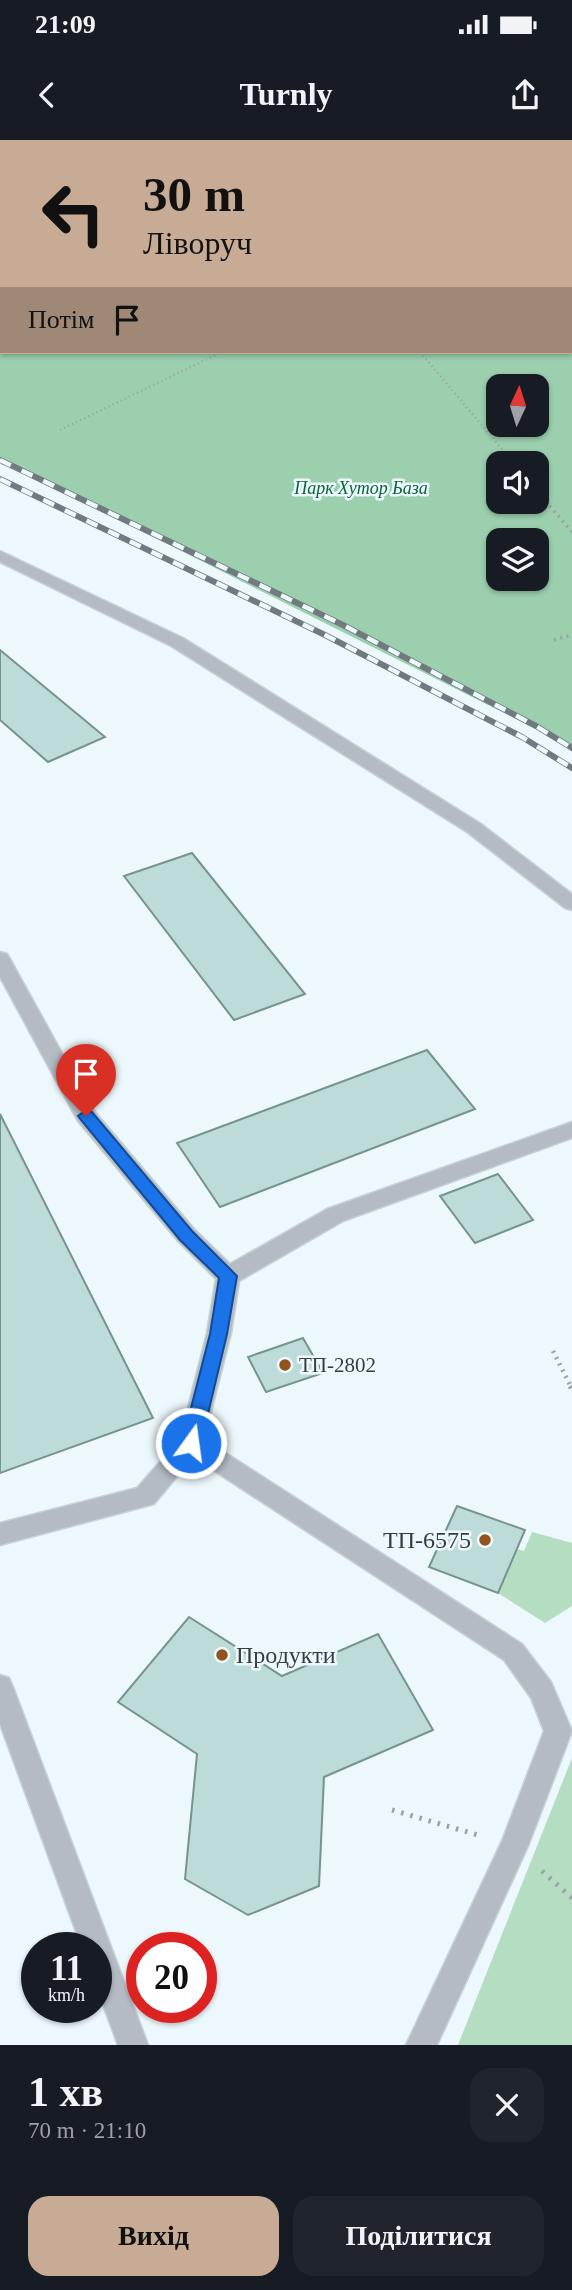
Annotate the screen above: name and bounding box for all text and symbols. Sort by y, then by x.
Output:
text: 21:09 [35,10,96,39]
icon: back [28,76,66,114]
text: Turnly [239,76,333,112]
icon: share [506,76,544,114]
text: 30 m [143,167,245,222]
icon: left [28,168,119,259]
text: Ліворуч [143,225,252,261]
icon: arrive [108,301,146,339]
text: Потім [28,305,94,334]
north arrow [486,374,550,438]
map controls [486,374,549,591]
button: sound [486,451,549,514]
park label: Парк Хутор База [293,478,428,498]
button: layers [486,528,549,591]
pin [56,1044,116,1116]
icon: arrive [67,1055,105,1093]
place label: ТП-2802 [299,1353,376,1377]
marker: ТП-2802 [277,1357,293,1373]
position arrow [154,1406,228,1480]
place label: ТП-6575 [383,1527,471,1553]
marker: ТП-6575 [477,1532,493,1548]
place label: Продукти [236,1642,336,1668]
marker: Продукти [214,1647,230,1663]
speed limit sign: 20 [126,1932,217,2023]
text: 11 [50,1949,83,1988]
text: km/h [48,1985,85,2005]
button: close [470,2068,544,2142]
text: 1 хв [28,2069,103,2115]
text: 70 m · 21:10 [28,2118,146,2143]
button: Вихід [28,2196,279,2276]
button: Поділитися [293,2196,544,2276]

